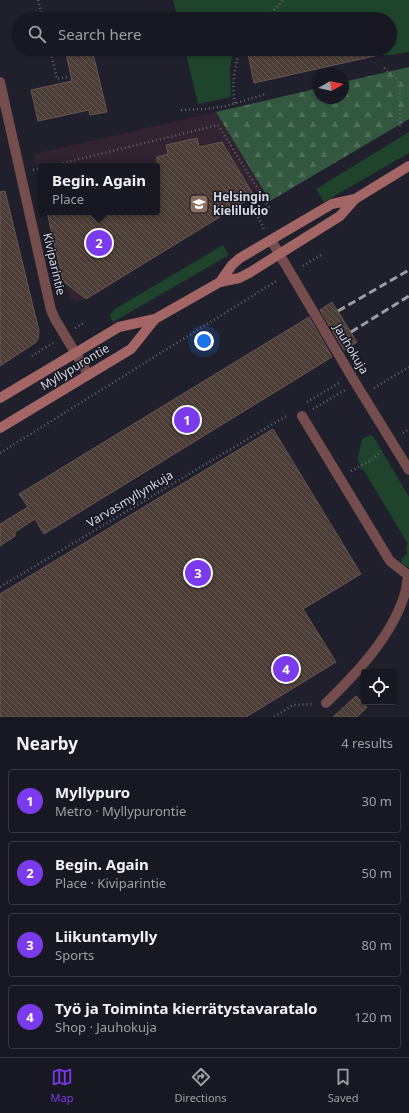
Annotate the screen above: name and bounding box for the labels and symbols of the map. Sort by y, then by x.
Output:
north arrow [313,68,349,104]
place label: Helsingin kielilukio [213,188,269,219]
school or university icon: Helsingin kielilukio [188,193,210,215]
pin: 2 [86,228,112,258]
street label: Kiviparintie [39,231,70,297]
street label: Jauhokuja [329,320,373,377]
your location [194,331,214,351]
street label: Myllypurontie [37,339,113,394]
pin: 1 [174,405,200,435]
street label: Varvasmyllynkuja [83,466,176,531]
pin: 3 [185,558,211,588]
pin: 4 [273,654,299,684]

